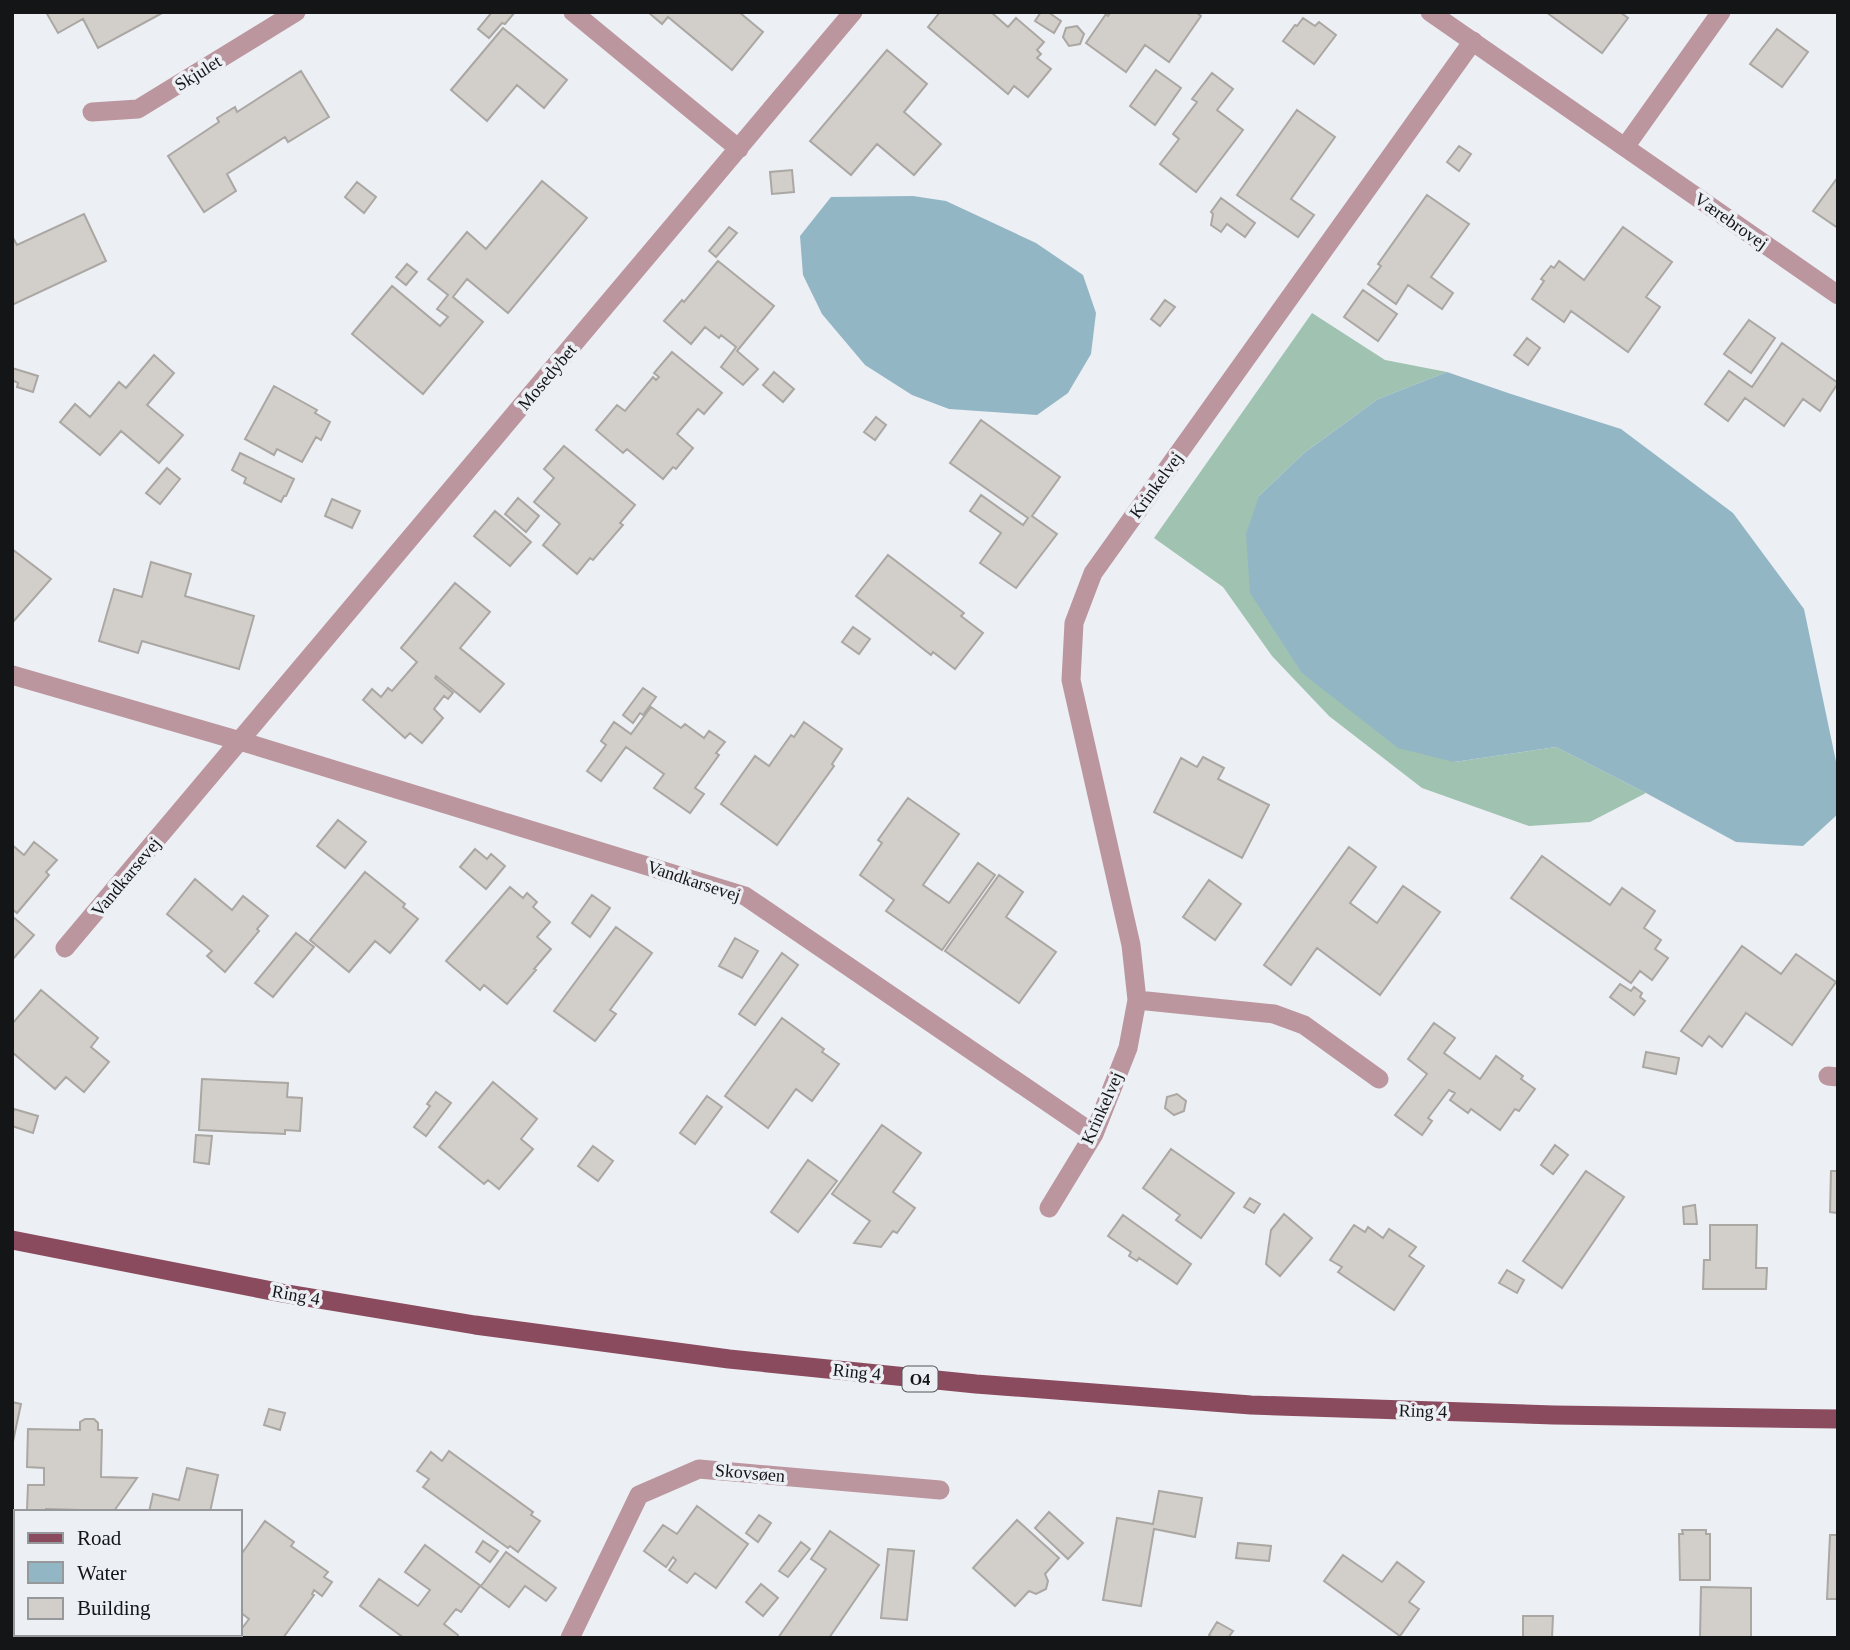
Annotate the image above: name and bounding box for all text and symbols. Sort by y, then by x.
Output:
street label: Skjulet [171,51,225,95]
street label: Værebrovej [1690,188,1772,254]
street label: Mosedybet [514,340,580,414]
street label: Krinkelvej [1125,448,1187,522]
street label: Vandkarsevej [87,833,165,921]
street label: Vandkarsevej [645,857,743,905]
street label: Krinkelvej [1077,1069,1127,1147]
street label: Ring 4 [270,1281,322,1309]
street label: Ring 4 [832,1360,882,1384]
road number: O4 [902,1366,937,1392]
street label: Ring 4 [1398,1400,1448,1422]
street label: Skovsøen [714,1460,786,1486]
legend [14,1510,242,1636]
text: Road [77,1526,122,1550]
text: Water [77,1561,127,1585]
text: Building [77,1596,151,1620]

